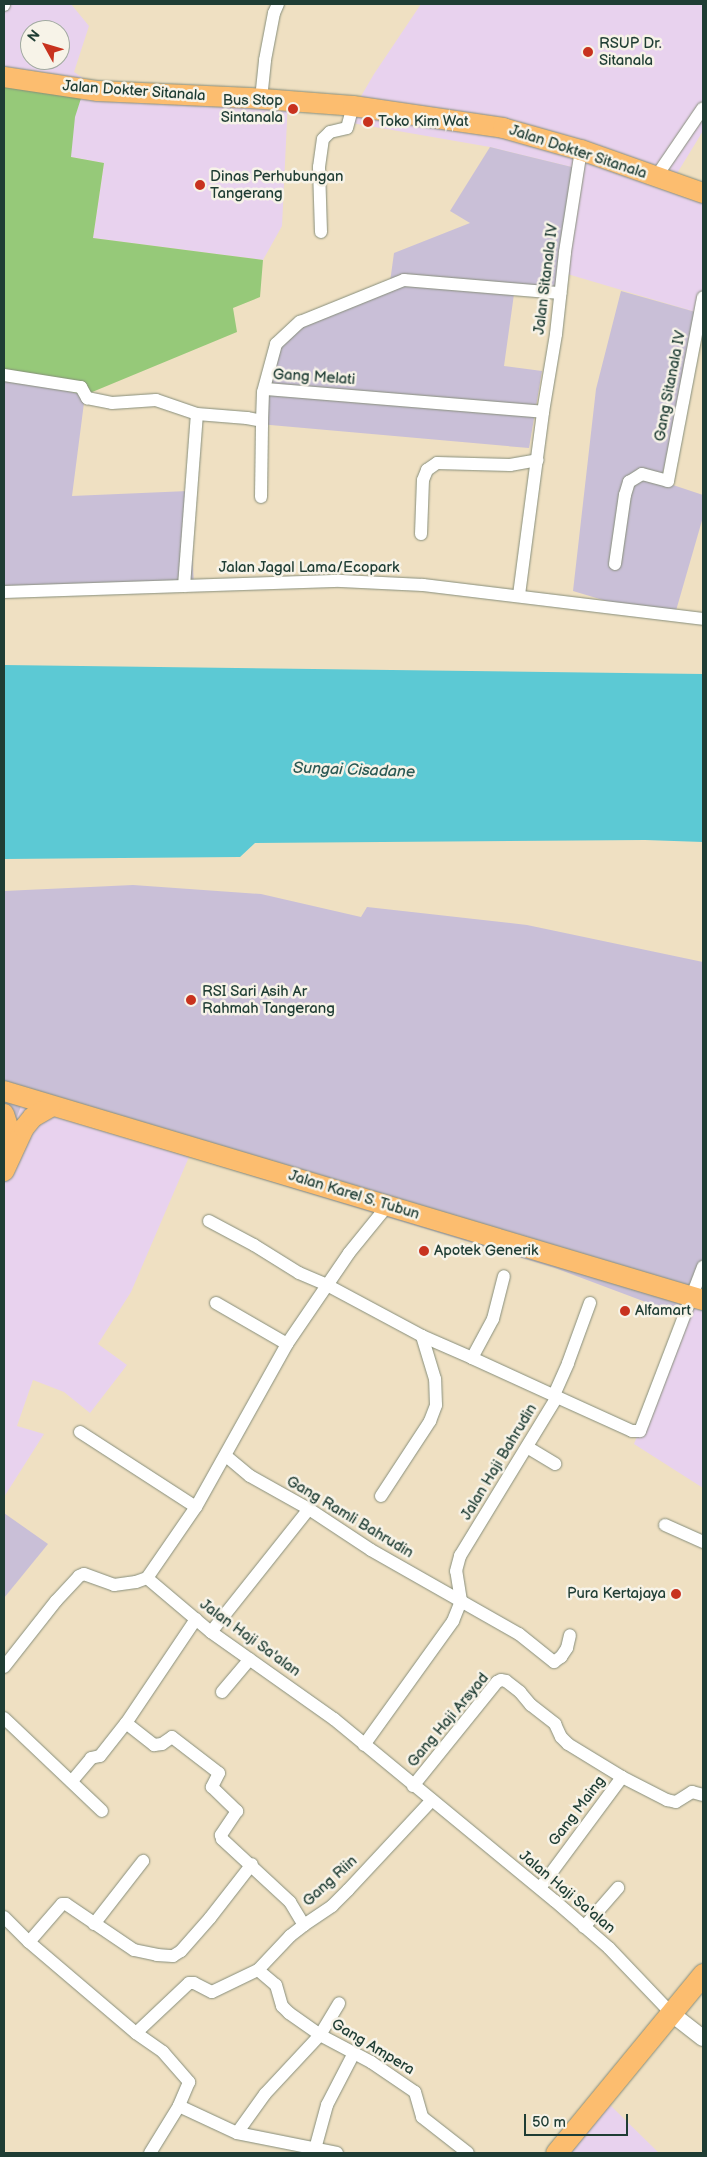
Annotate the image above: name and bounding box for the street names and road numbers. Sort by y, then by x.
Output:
street label: Jalan Dokter Sitanala [62,77,206,105]
street label: Jalan Dokter Sitanala [507,121,649,183]
street label: Jalan Sitanala IV [530,222,562,336]
street label: Gang Sitanala IV [650,329,690,443]
street label: Gang Melati [272,365,356,389]
street label: Jalan Jagal Lama/Ecopark [218,559,400,577]
street label: Jalan Karel S. Tubun [286,1166,422,1224]
street label: Jalan Haji Bahrudin [457,1401,541,1523]
street label: Gang Ramli Bahrudin [283,1472,417,1562]
street label: Jalan Haji Sa'alan [196,1595,304,1681]
street label: Gang Haji Arsyad [403,1669,493,1771]
street label: Gang Maing [545,1772,609,1850]
street label: Jalan Haji Sa'alan [515,1846,619,1938]
street label: Gang Riin [299,1852,361,1910]
street label: Gang Ampera [328,2015,418,2079]

